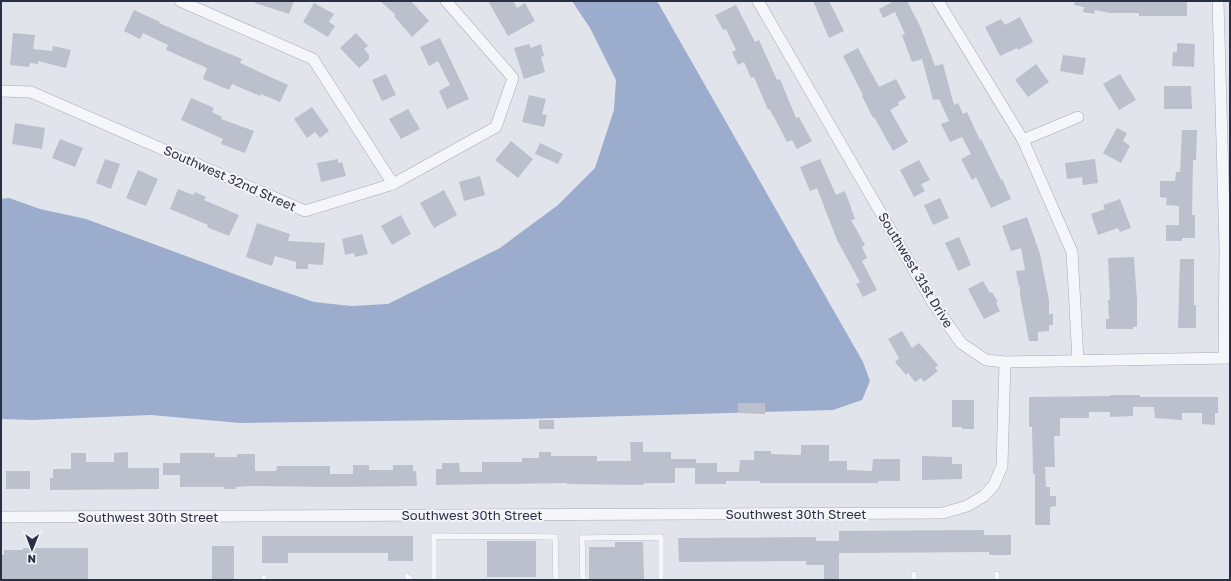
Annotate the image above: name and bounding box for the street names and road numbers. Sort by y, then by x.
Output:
street label: Southwest 32nd Street [161,142,299,214]
street label: Southwest 31st Drive [875,209,957,331]
street label: Southwest 30th Street [726,506,866,522]
street label: Southwest 30th Street [402,507,542,523]
street label: Southwest 30th Street [78,509,218,525]

